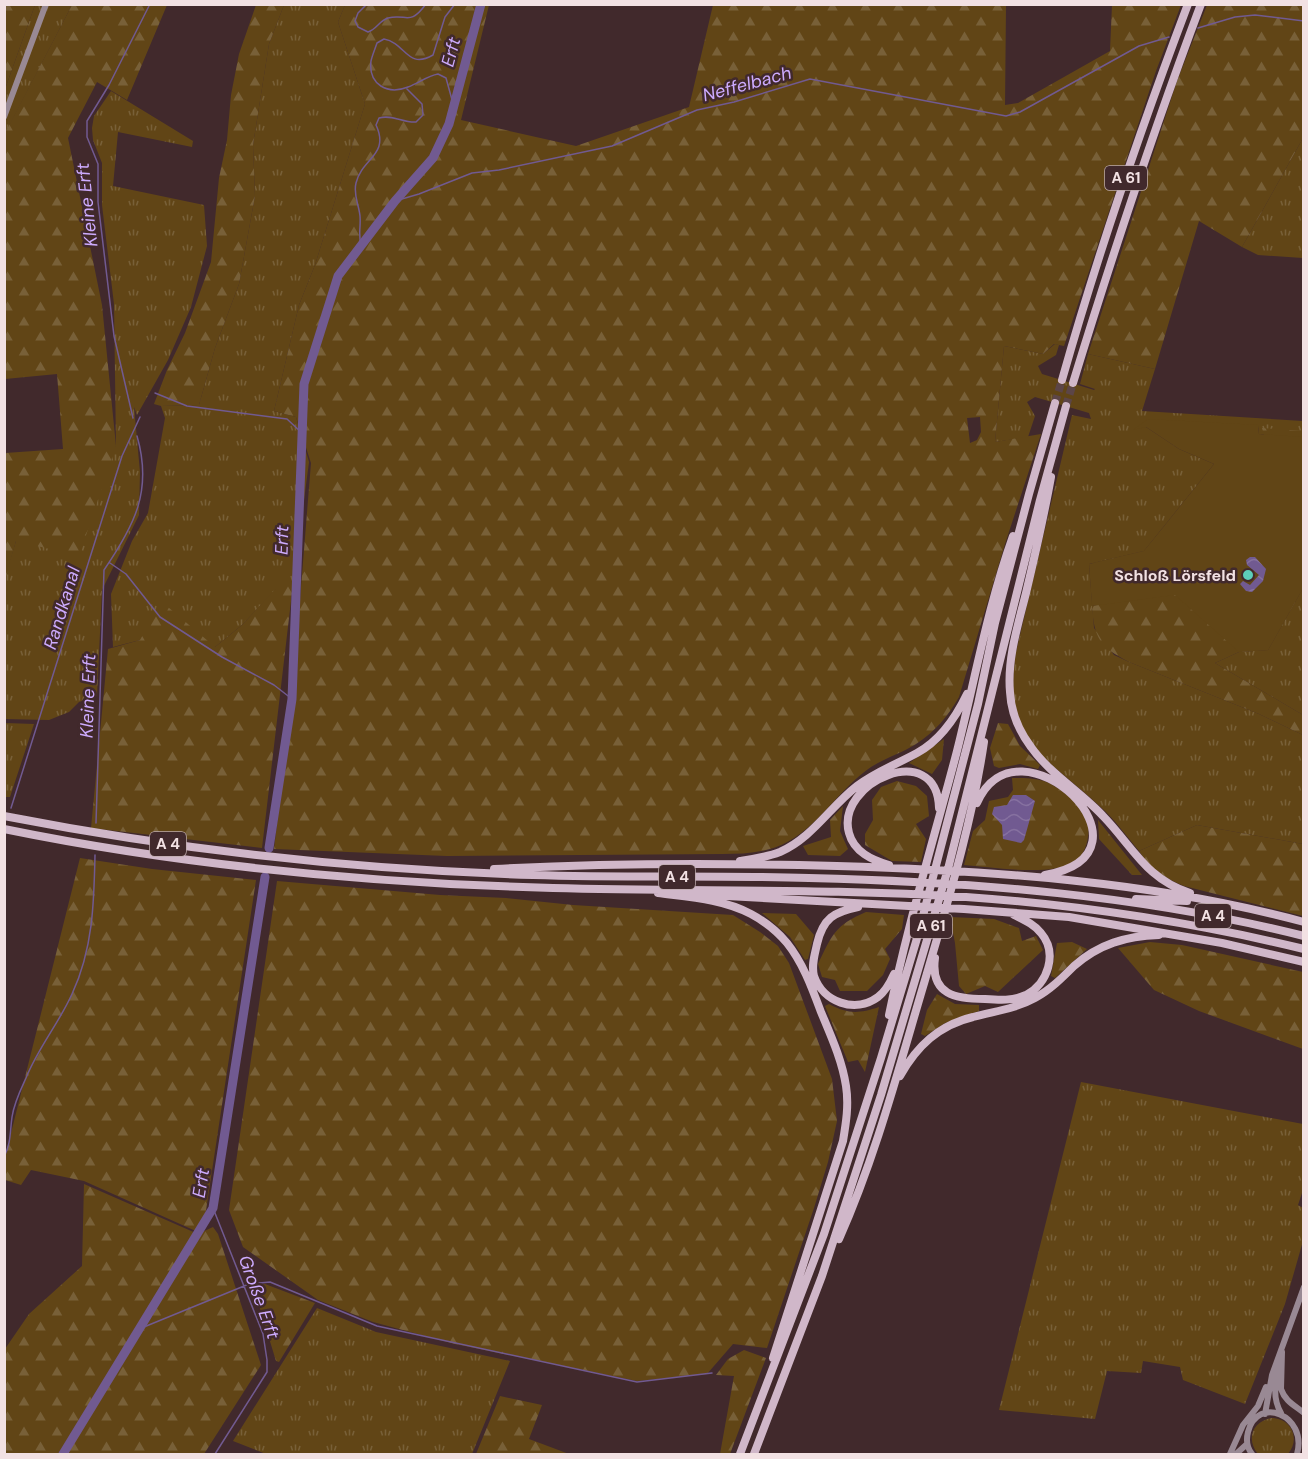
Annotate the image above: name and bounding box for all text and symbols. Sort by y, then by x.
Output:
water label: Erft [436,34,467,69]
water label: Neffelbach [700,61,794,107]
water label: Kleine Erft [71,161,103,248]
road number: A 61 [1105,166,1147,190]
water label: Erft [269,524,295,555]
water label: Randkanal [38,563,86,652]
place label: Schloß Lörsfeld [1114,565,1236,586]
marker: Schloß Lörsfeld [1241,568,1255,582]
water label: Kleine Erft [75,652,102,739]
road number: A 4 [150,832,186,856]
road number: A 4 [659,865,695,889]
road number: A 4 [1195,904,1231,928]
road number: A 61 [910,914,952,938]
water label: Erft [187,1165,215,1199]
water label: Große Erft [233,1252,286,1343]

